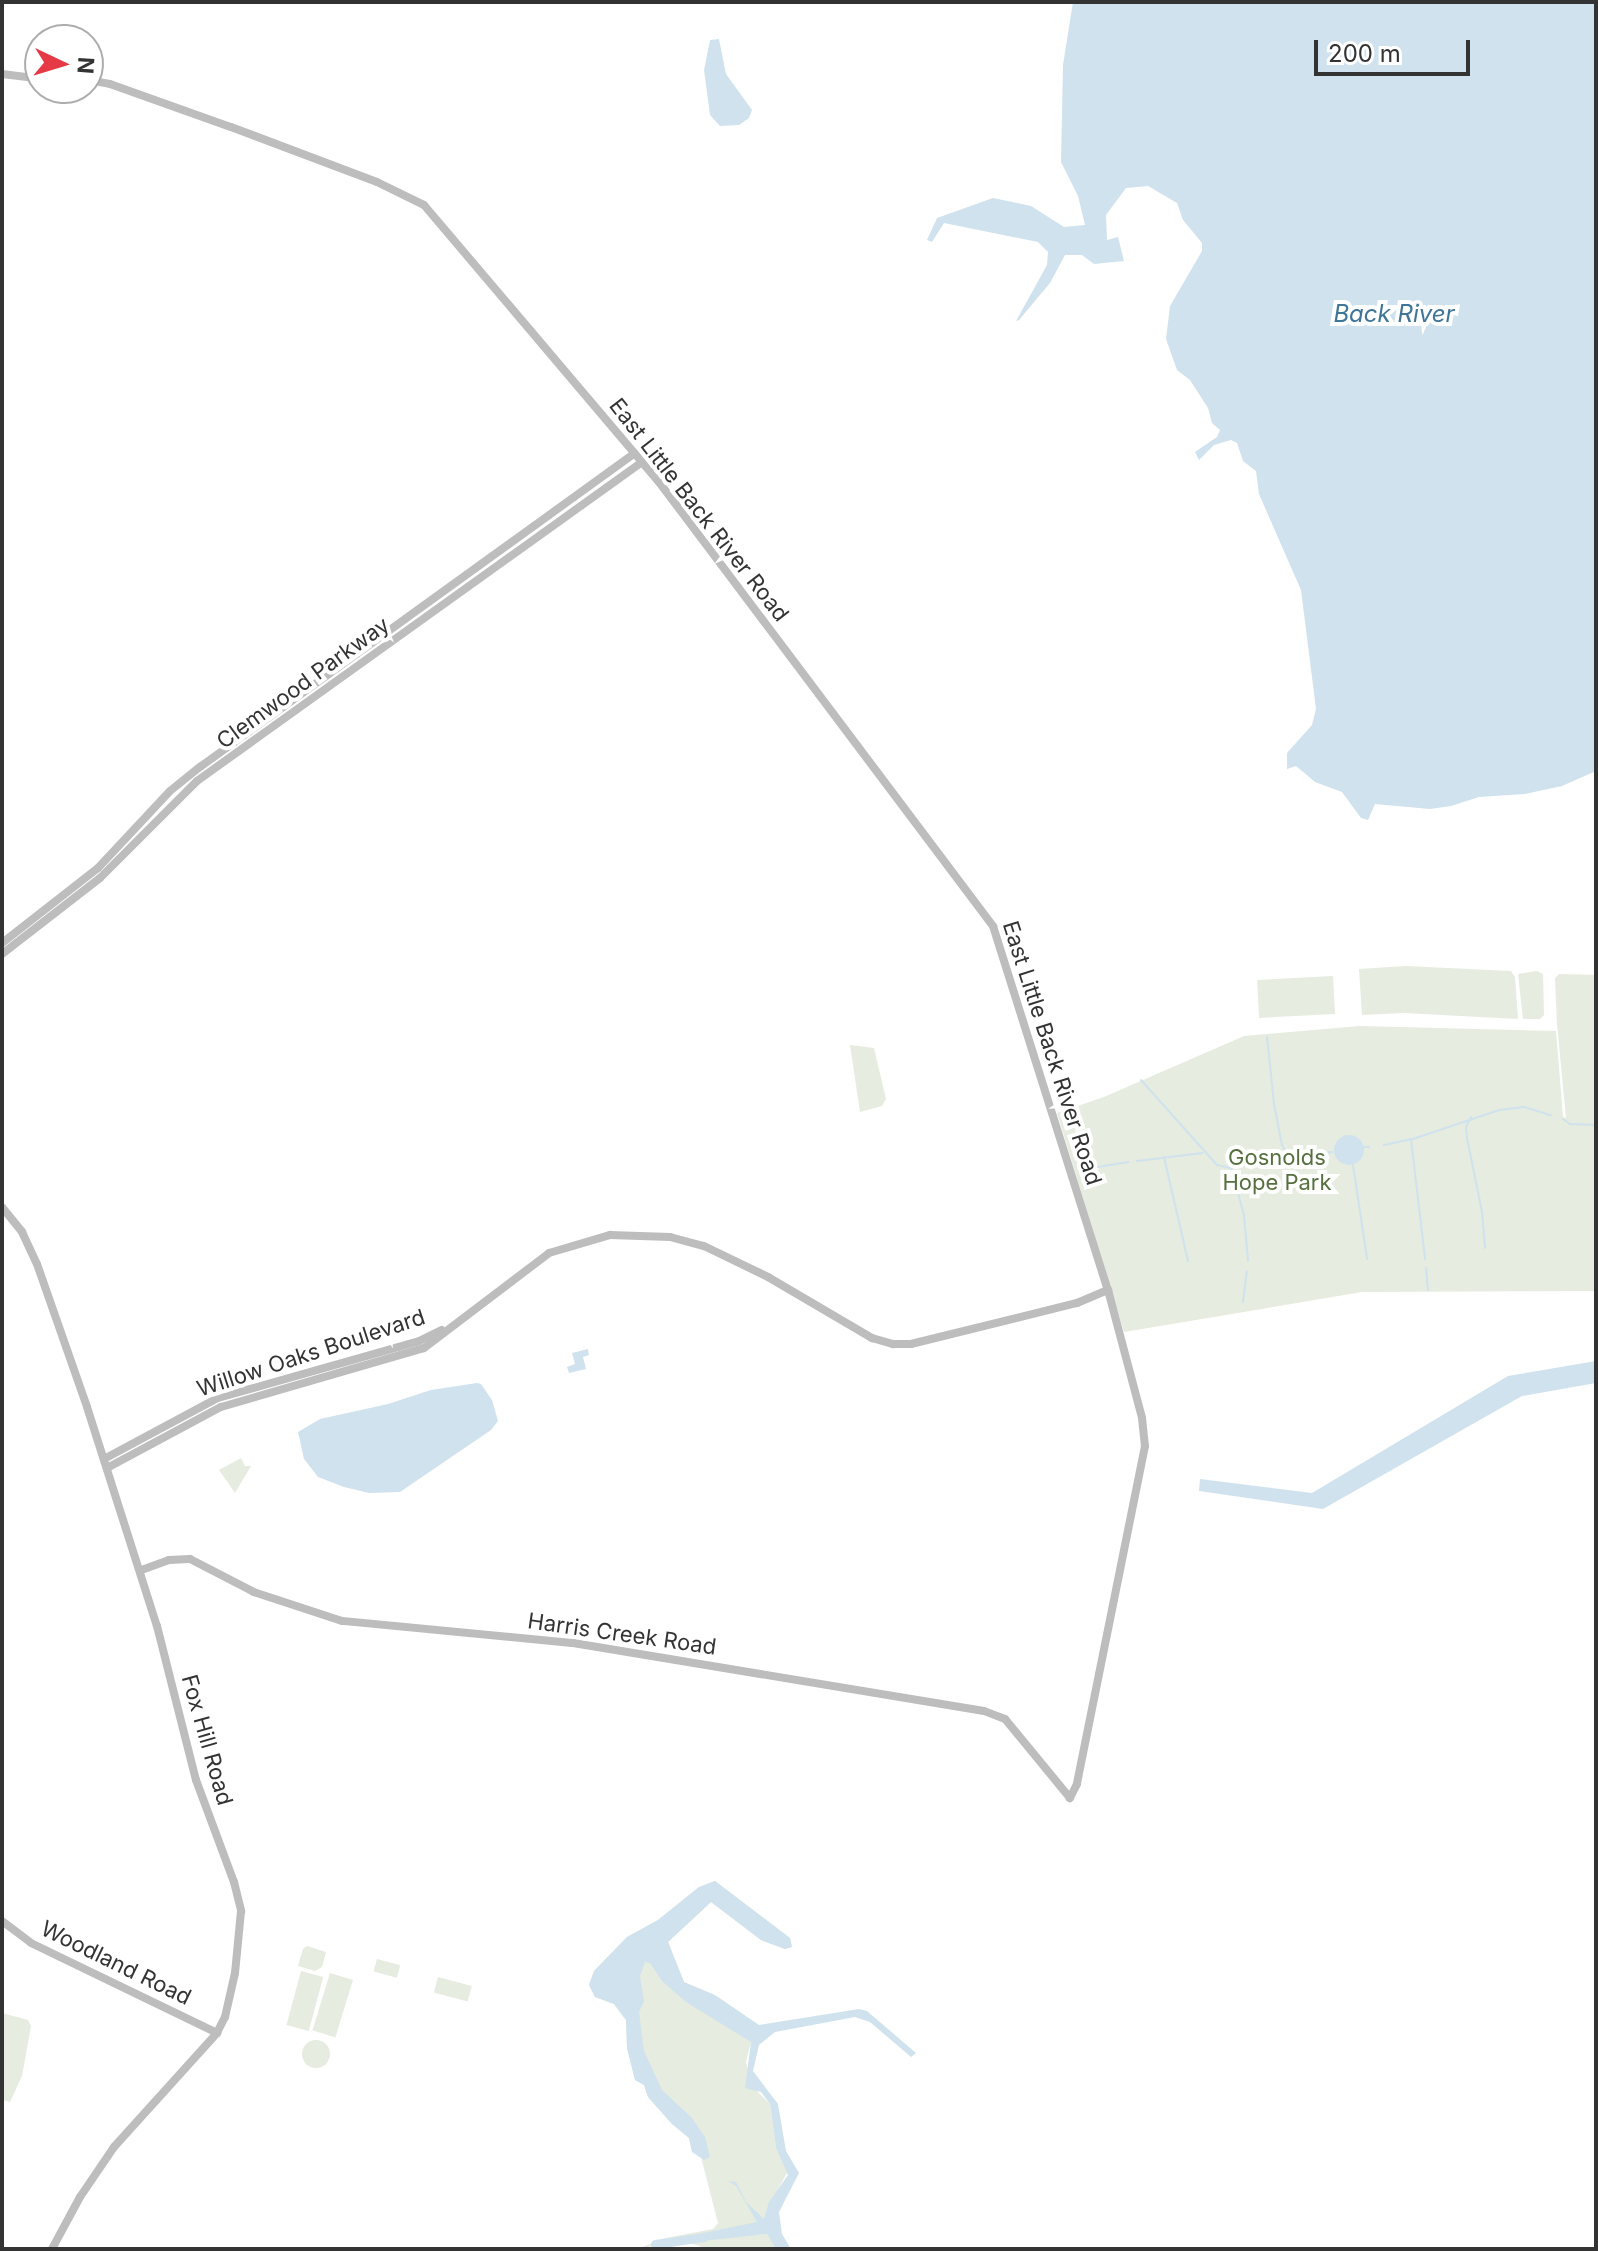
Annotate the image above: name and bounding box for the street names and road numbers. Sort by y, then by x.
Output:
street label: East Little Back River Road [604,393,794,627]
street label: Clemwood Parkway [212,612,394,754]
street label: East Little Back River Road [997,918,1107,1188]
street label: Willow Oaks Boulevard [194,1304,428,1402]
street label: Harris Creek Road [526,1608,718,1660]
street label: Fox Hill Road [176,1672,238,1808]
street label: Woodland Road [37,1915,195,2011]

